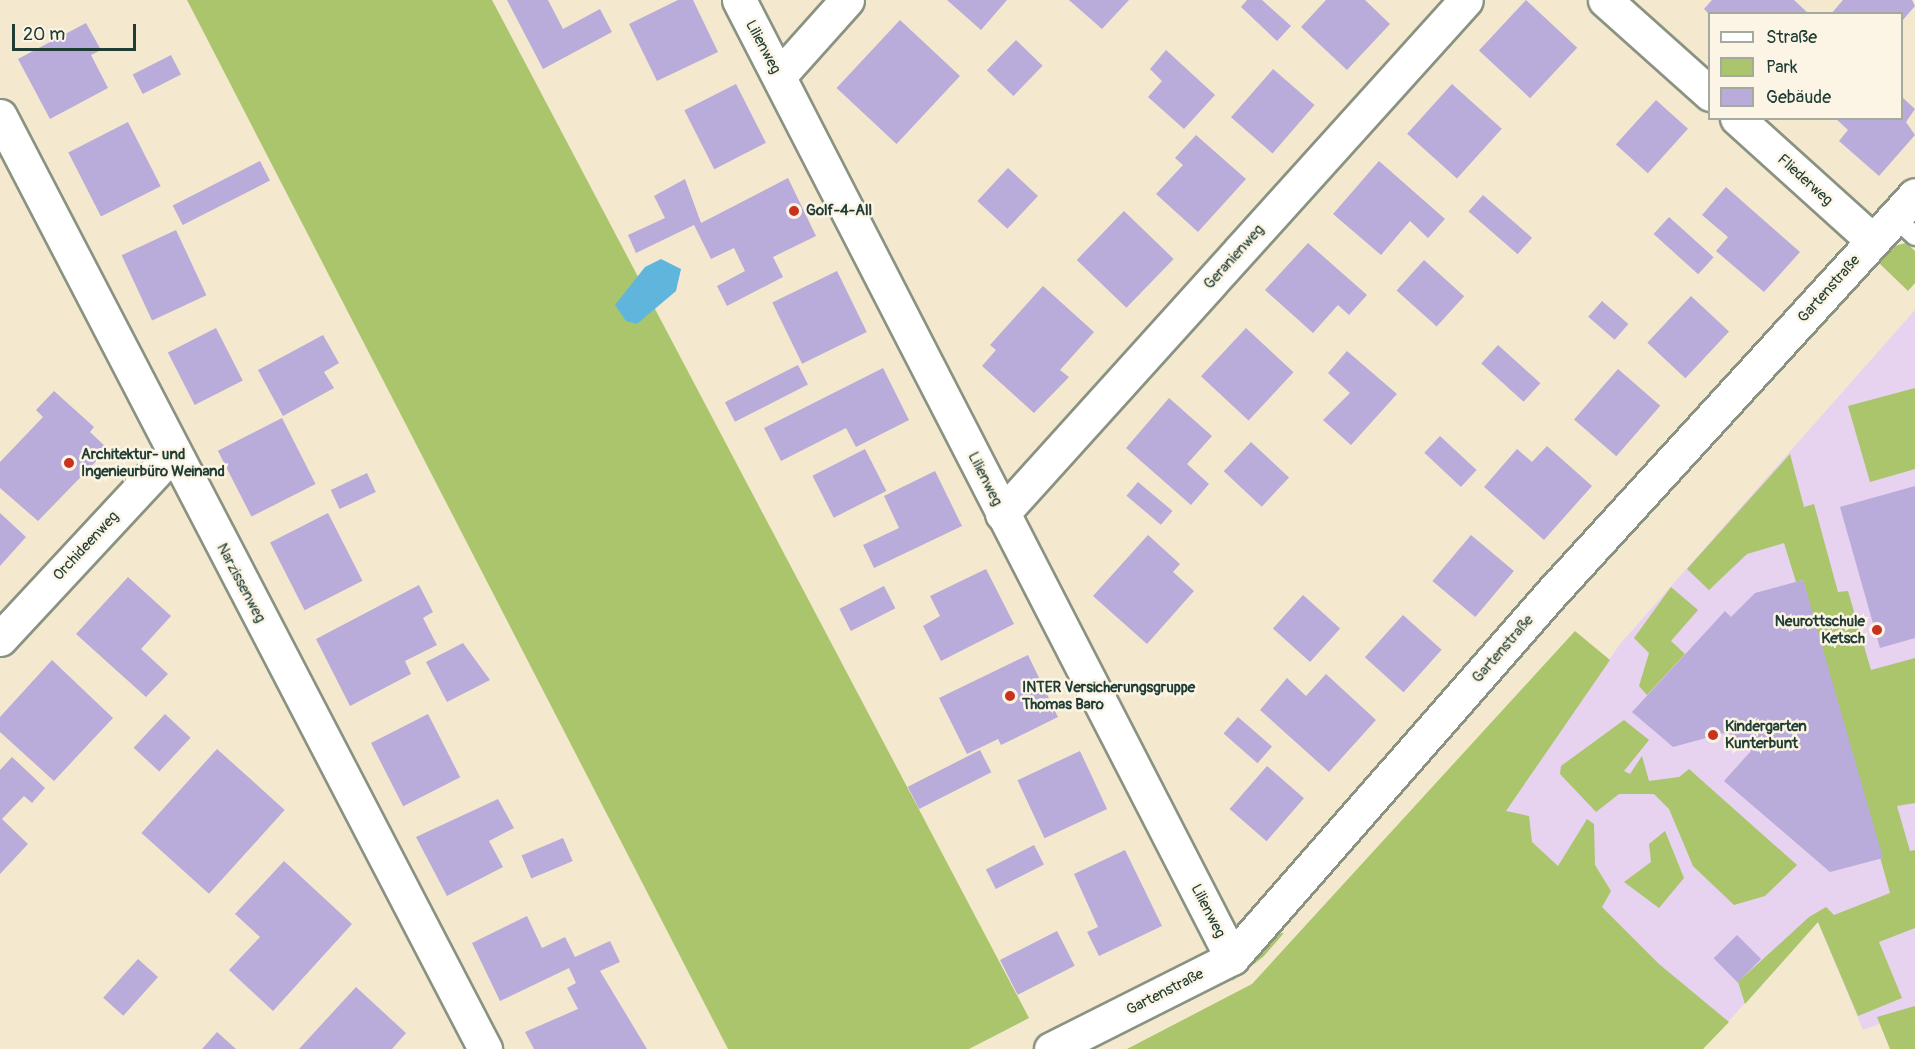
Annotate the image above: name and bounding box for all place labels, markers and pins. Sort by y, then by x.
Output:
place label: Golf-4-All [806,202,872,220]
marker: Golf-4-All [787,204,801,218]
place label: Architektur- und Ingenieurbüro Weinand [81,445,225,480]
marker: Architektur- und Ingenieurbüro Weinand [62,456,76,470]
place label: Neurottschule Ketsch [1775,612,1865,647]
marker: Neurottschule Ketsch [1870,623,1884,637]
place label: INTER Versicherungsgruppe Thomas Baro [1022,678,1195,713]
marker: INTER Versicherungsgruppe Thomas Baro [1003,689,1017,703]
place label: Kindergarten Kunterbunt [1725,717,1807,752]
marker: Kindergarten Kunterbunt [1706,728,1720,742]

